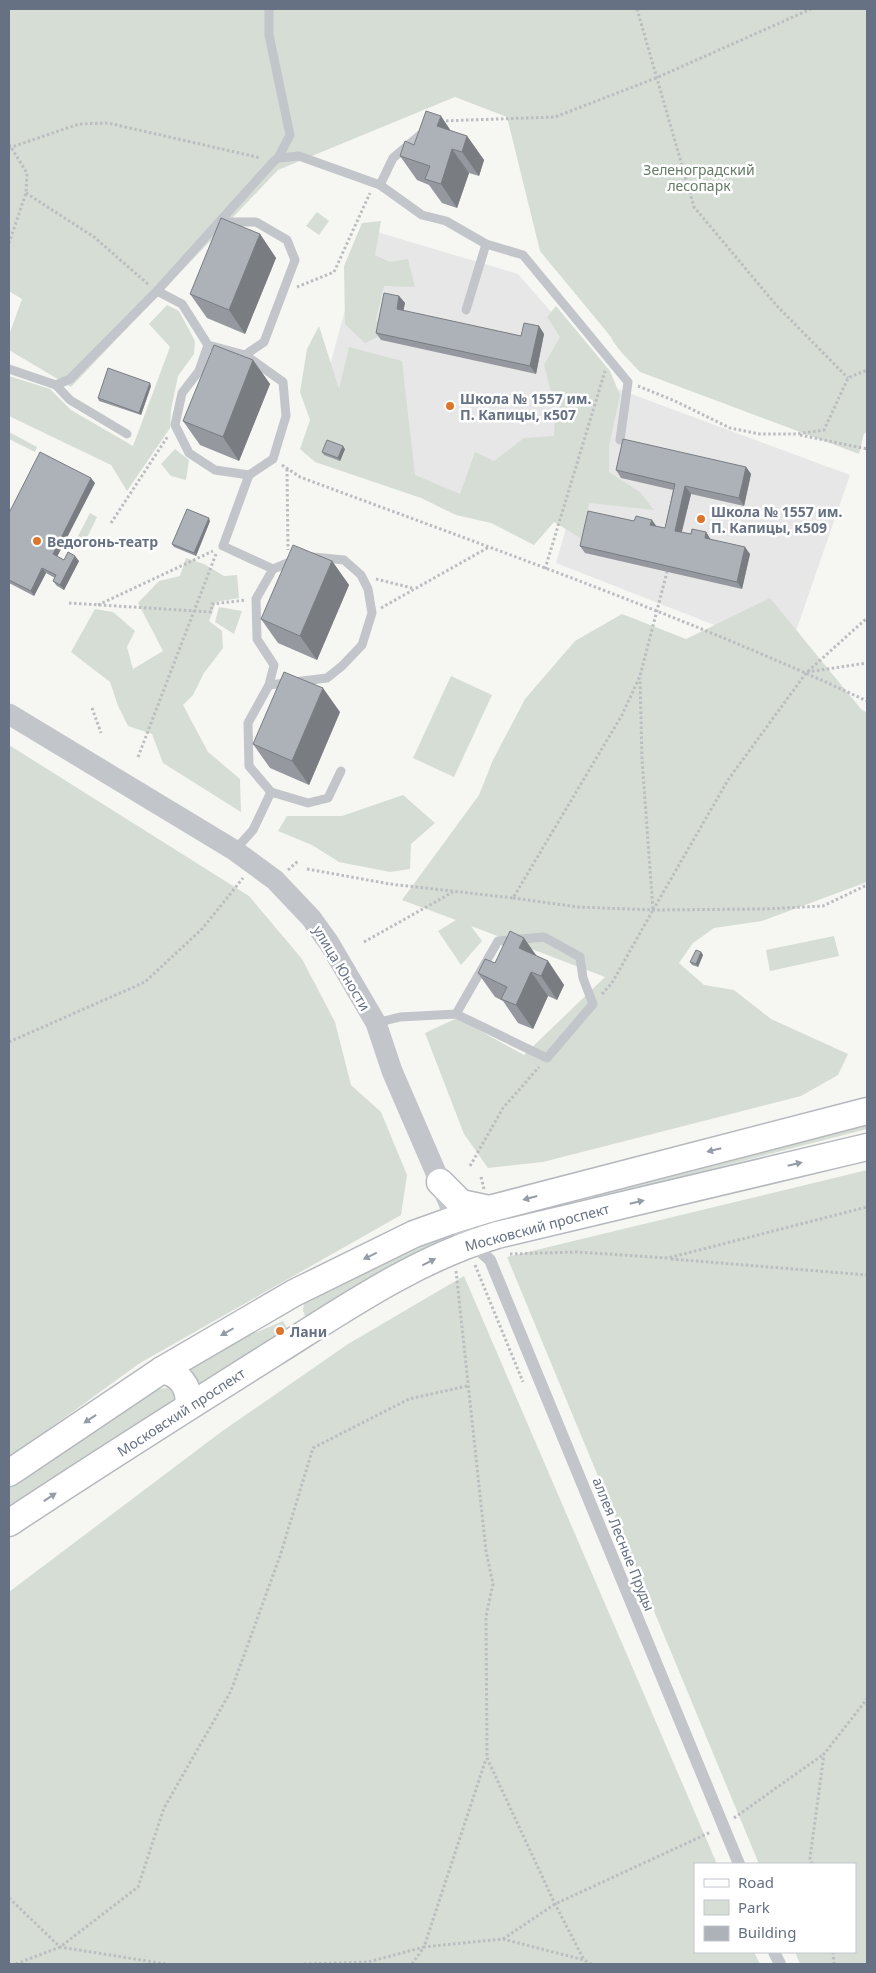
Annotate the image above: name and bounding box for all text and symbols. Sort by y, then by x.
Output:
park label: Зеленоградский лесопарк [643,160,755,195]
place label: Школа № 1557 им. П. Капицы, к507 [460,389,592,424]
marker: Школа № 1557 им. П. Капицы, к507 [444,400,456,412]
place label: Школа № 1557 им. П. Капицы, к509 [711,502,843,537]
marker: Школа № 1557 им. П. Капицы, к509 [695,513,707,525]
place label: Ведогонь-театр [47,532,158,551]
marker: Ведогонь-театр [31,535,43,547]
street label: улица Юности [309,922,375,1014]
one-way arrow [707,1146,722,1154]
one-way arrow [788,1160,803,1168]
one-way arrow [522,1194,538,1202]
street label: Московский проспект [463,1198,612,1255]
one-way arrow [629,1198,644,1206]
one-way arrow [363,1251,378,1260]
one-way arrow [421,1258,436,1266]
place label: Лани [290,1322,327,1341]
marker: Лани [274,1325,286,1337]
one-way arrow [221,1327,234,1336]
street label: Московский проспект [113,1363,249,1461]
one-way arrow [83,1414,97,1424]
street label: аллея Лесные Пруды [589,1474,659,1614]
one-way arrow [43,1492,56,1501]
legend [694,1863,856,1953]
text: Road [738,1872,774,1892]
text: Park [738,1897,770,1917]
text: Building [738,1922,796,1942]

